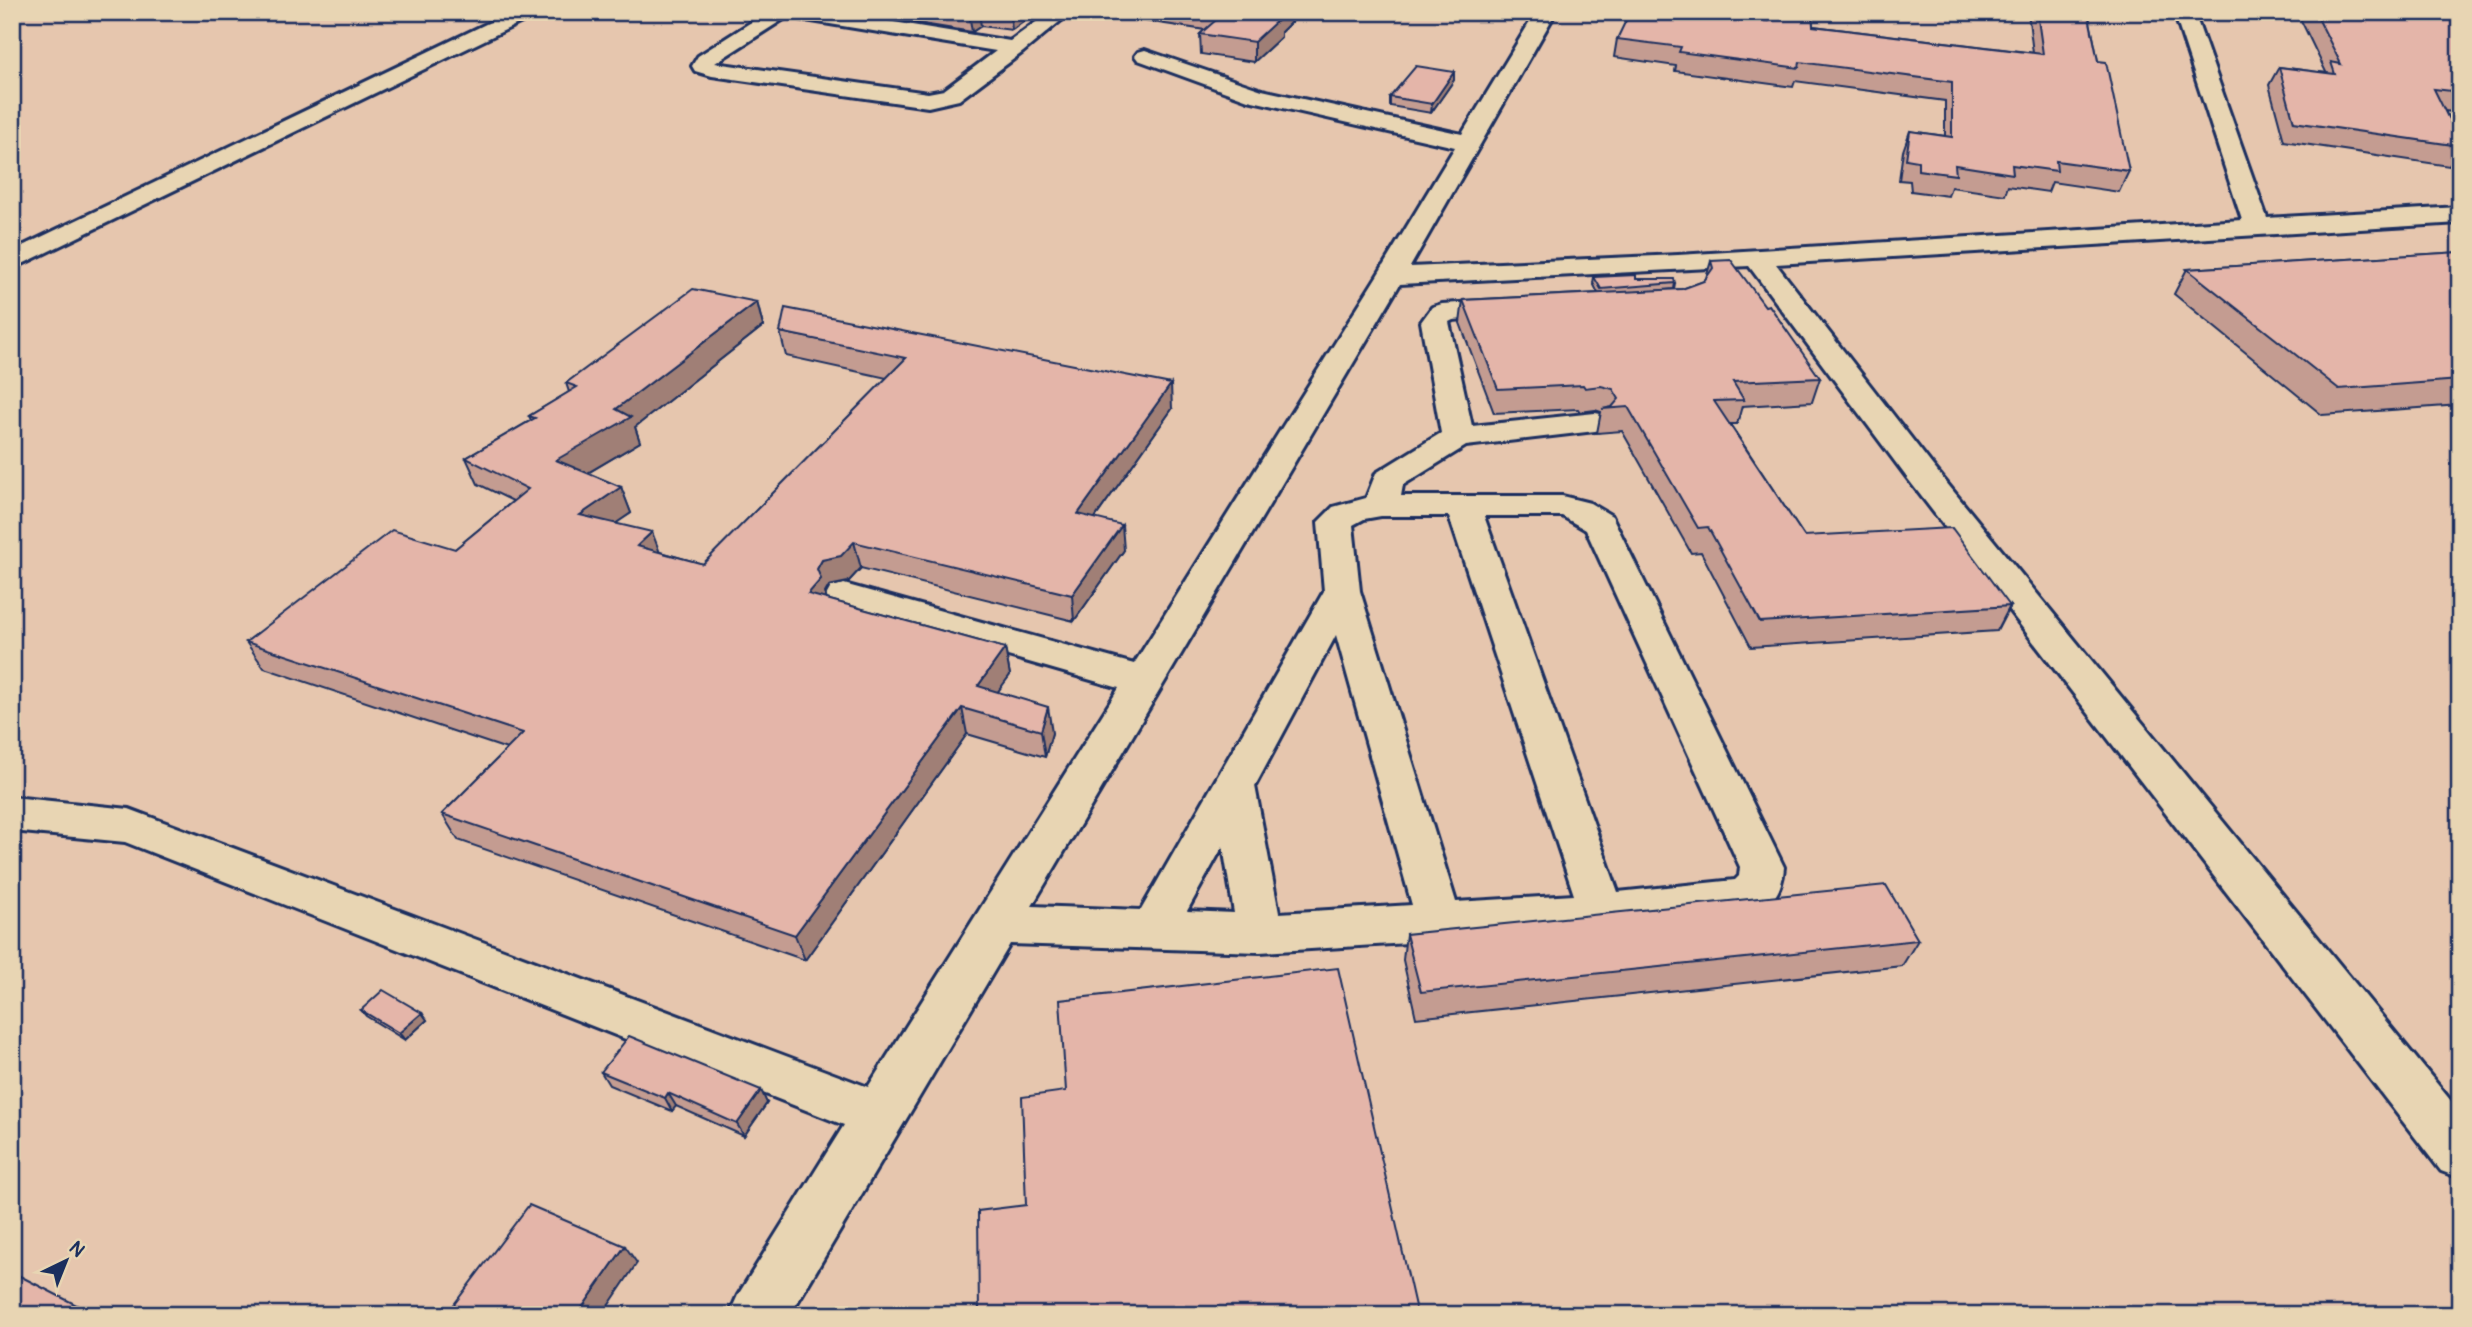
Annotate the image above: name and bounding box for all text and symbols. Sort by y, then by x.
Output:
north arrow [32,1226,102,1296]
text: N [64,1236,90,1263]

